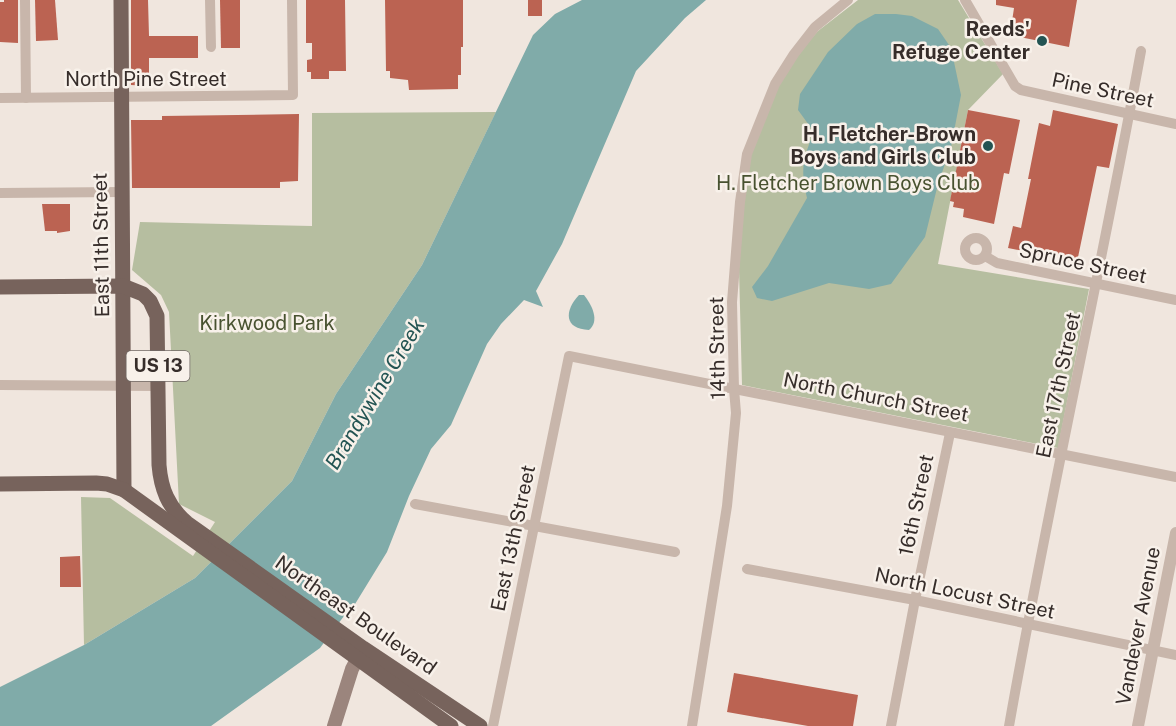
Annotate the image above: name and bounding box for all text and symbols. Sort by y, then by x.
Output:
place label: Reeds' Refuge Center [892,17,1030,64]
marker: Reeds' Refuge Center [1035,34,1049,48]
street label: North Pine Street [65,67,227,91]
street label: Pine Street [1050,67,1156,113]
place label: H. Fletcher-Brown Boys and Girls Club [790,122,976,169]
marker: H. Fletcher-Brown Boys and Girls Club [981,139,995,153]
park label: H. Fletcher Brown Boys Club [716,171,980,195]
street label: East 11th Street [88,172,114,318]
street label: Spruce Street [1017,238,1149,288]
street label: 14th Street [704,296,730,400]
street label: East 17th Street [1031,310,1085,460]
park label: Kirkwood Park [199,311,335,335]
water label: Brandywine Creek [320,313,430,474]
road number: US 13 [126,351,190,381]
street label: North Church Street [781,367,971,427]
street label: 16th Street [894,452,938,558]
street label: East 13th Street [486,463,540,613]
street label: Vandever Avenue [1111,545,1165,707]
street label: Northeast Boulevard [271,550,441,680]
street label: North Locust Street [873,562,1057,624]

